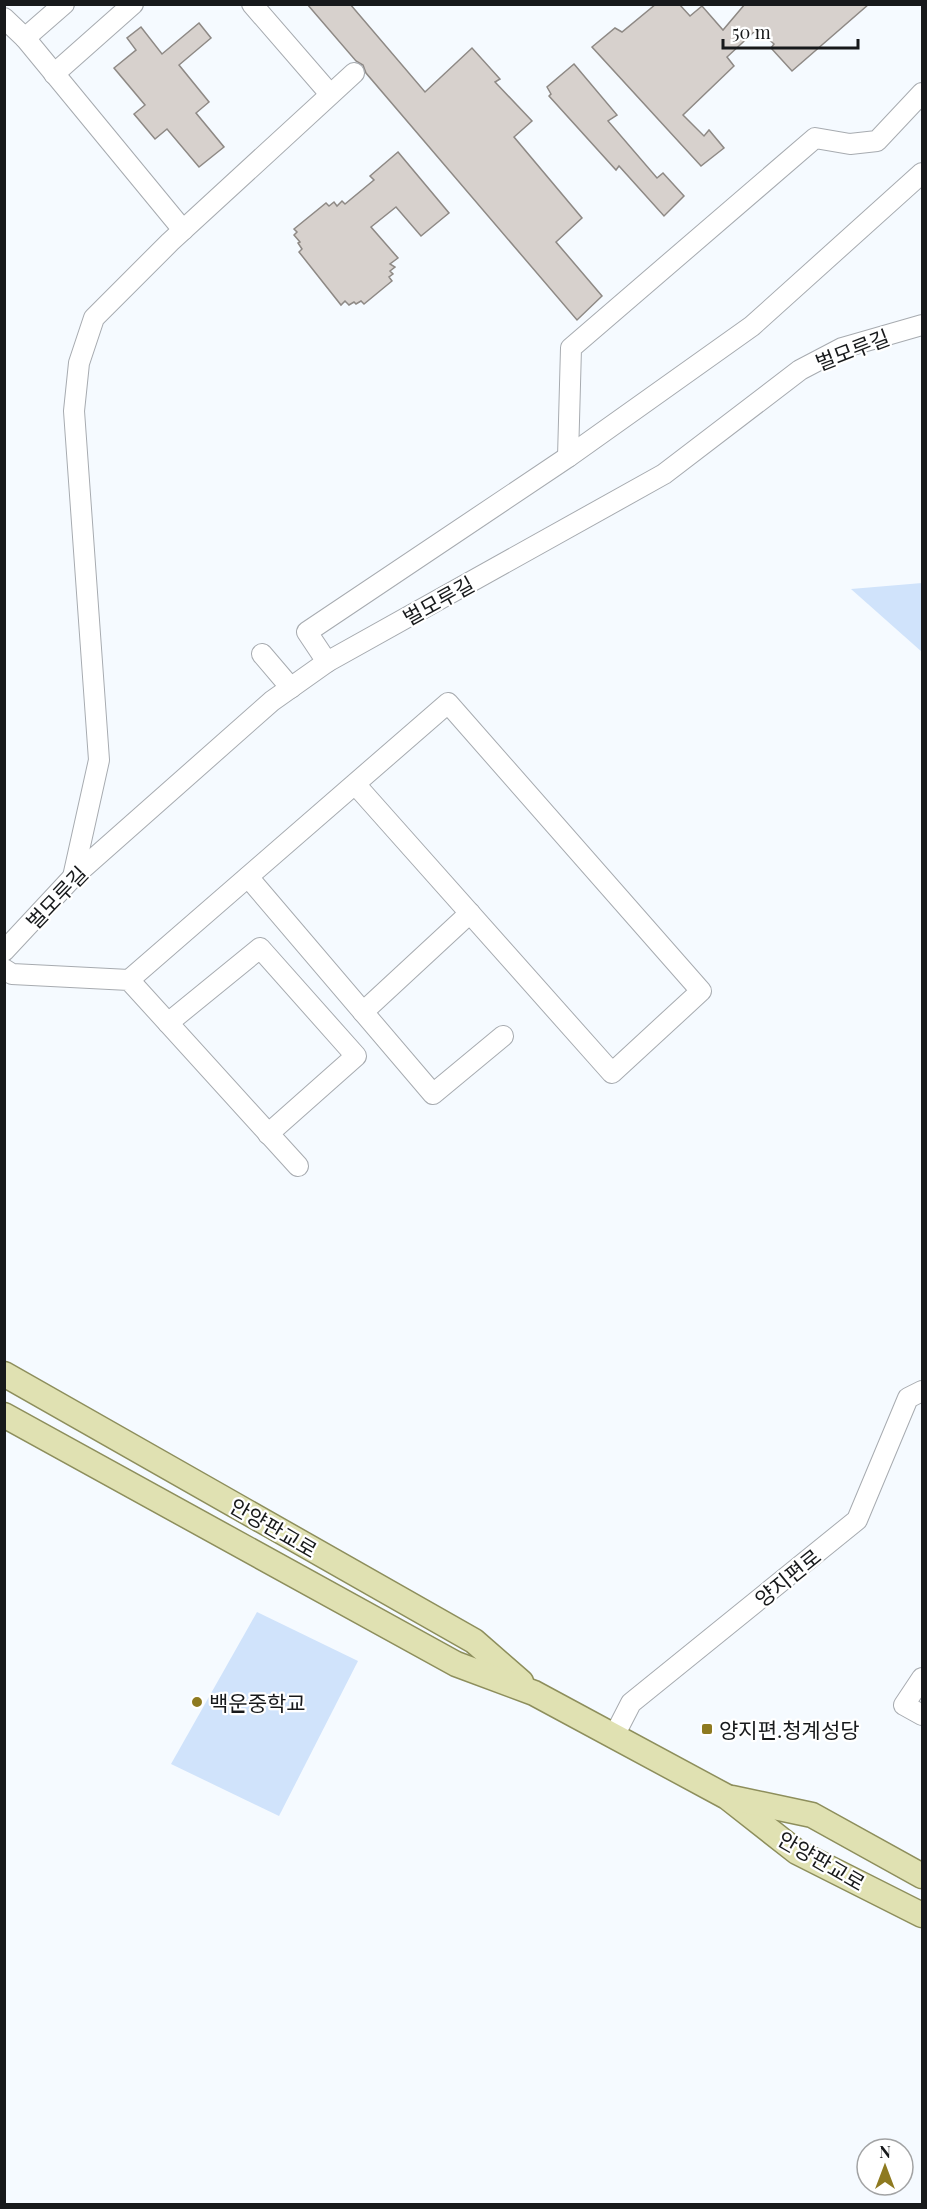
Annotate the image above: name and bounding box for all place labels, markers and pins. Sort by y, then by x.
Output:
place label: 백운중학교 [209,1688,306,1716]
marker: 백운중학교 [190,1695,204,1709]
place label: 양지편.청계성당 [719,1715,860,1743]
marker: 양지편.청계성당 [700,1722,714,1736]

